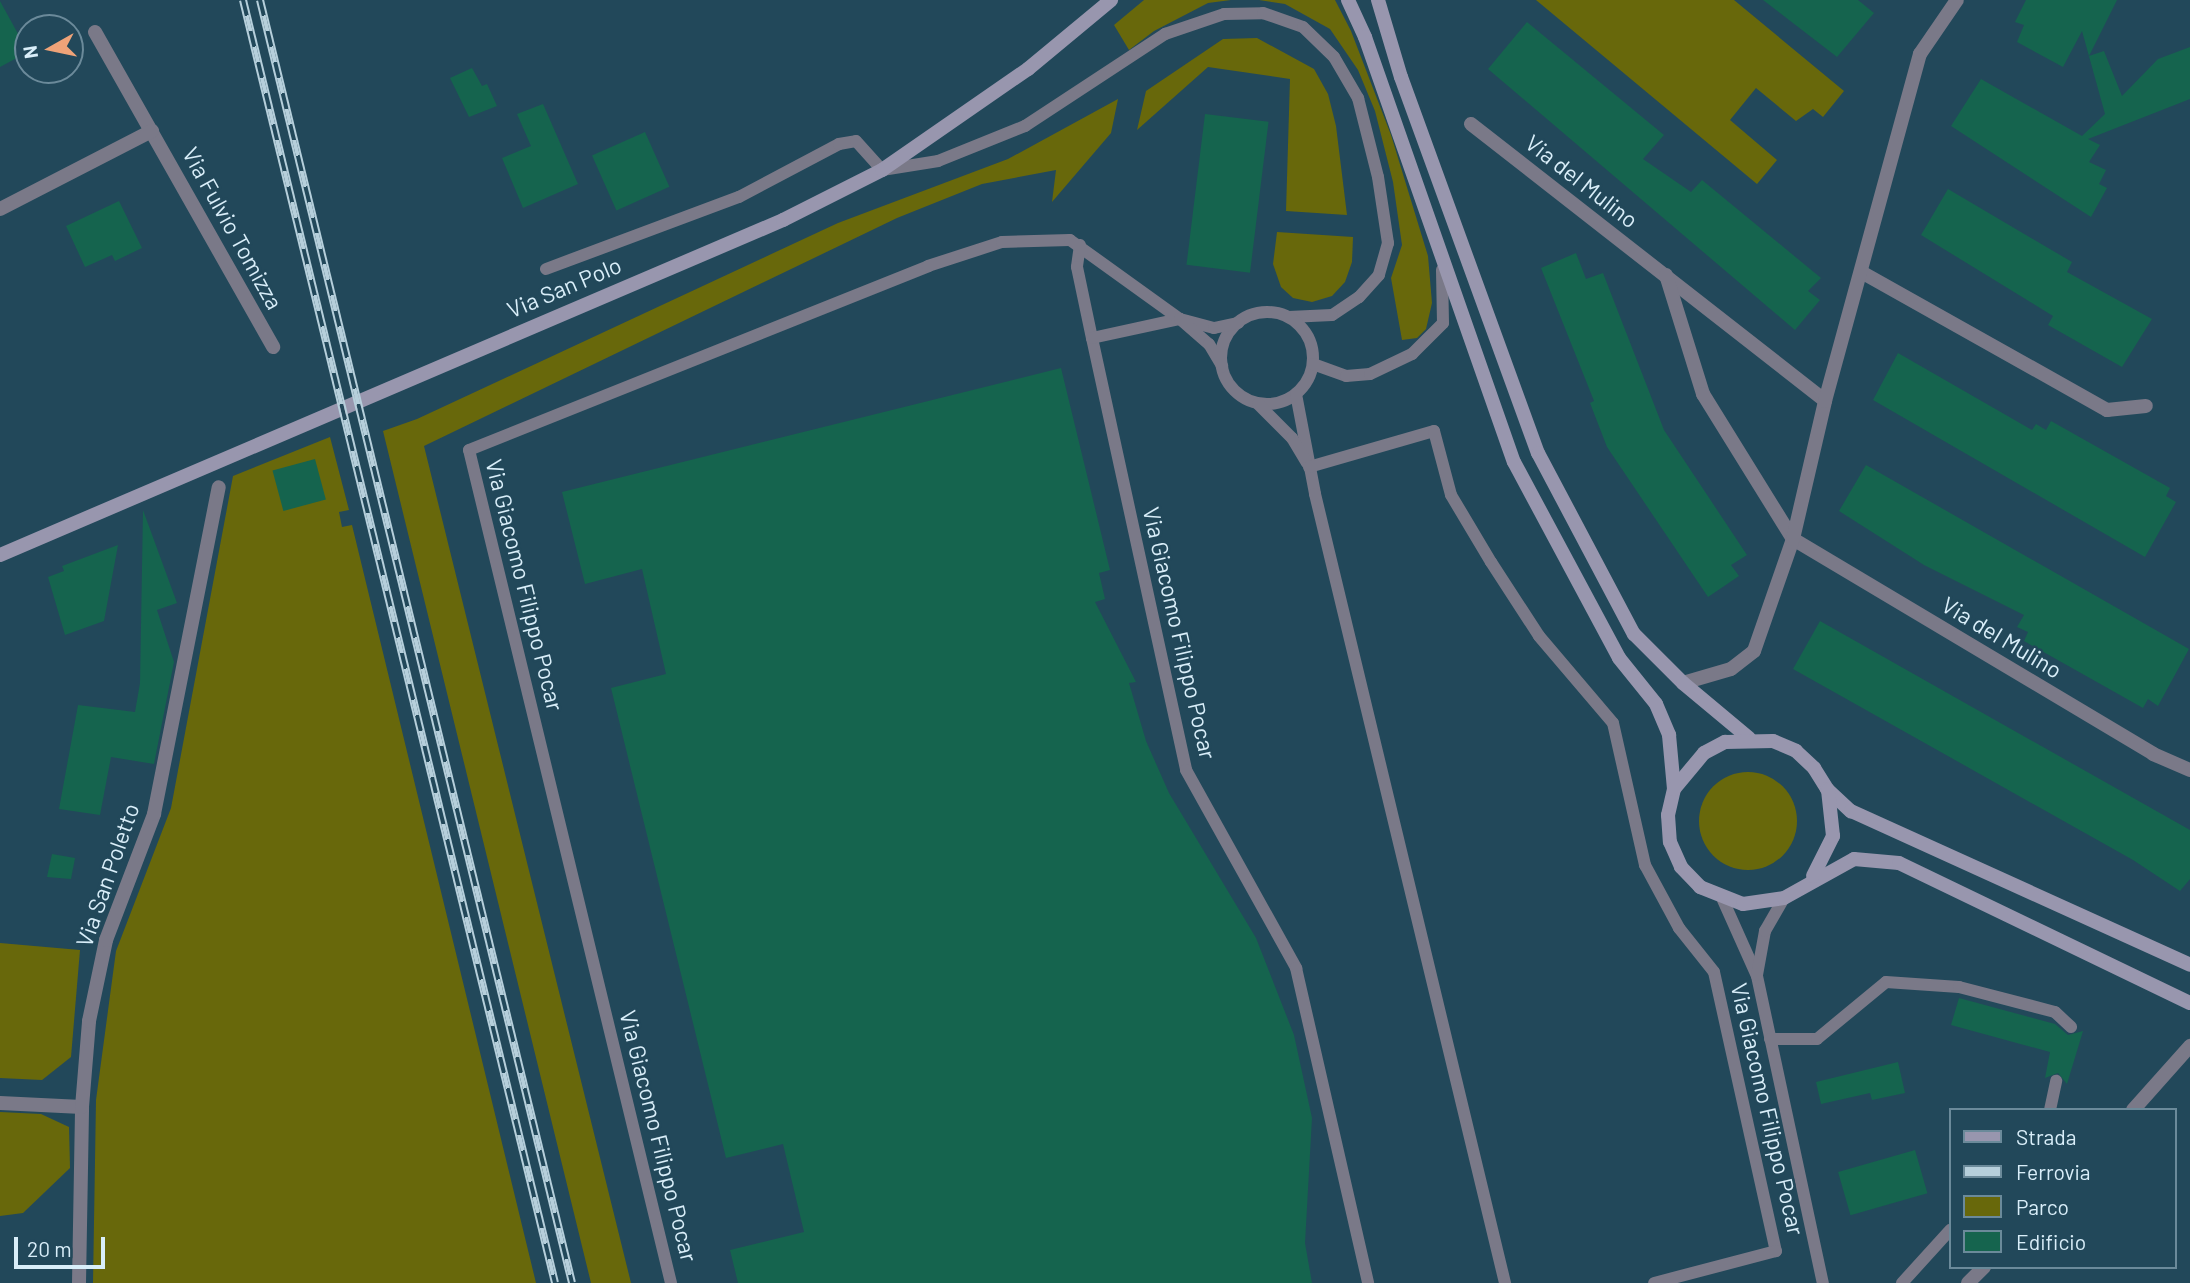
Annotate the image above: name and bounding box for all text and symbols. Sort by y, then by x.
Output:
north arrow [14,14,84,84]
text: N [17,44,42,60]
street label: Via del Mulino [1520,129,1644,233]
street label: Via Fulvio Tomizza [177,142,289,314]
street label: Via San Polo [503,251,625,323]
street label: Via Giacomo Filippo Pocar [480,456,570,714]
street label: Via Giacomo Filippo Pocar [1138,504,1222,762]
street label: Via del Mulino [1937,590,2067,684]
street label: Via San Poletto [70,800,144,950]
street label: Via Giacomo Filippo Pocar [1726,980,1810,1238]
street label: Via Giacomo Filippo Pocar [614,1007,704,1265]
legend [1948,1108,2176,1269]
text: Strada [2016,1124,2076,1149]
text: Ferrovia [2016,1159,2091,1184]
text: Parco [2016,1194,2069,1219]
scale bar [18,1224,108,1268]
text: Edificio [2016,1229,2086,1254]
text: 20 m [27,1236,72,1261]

